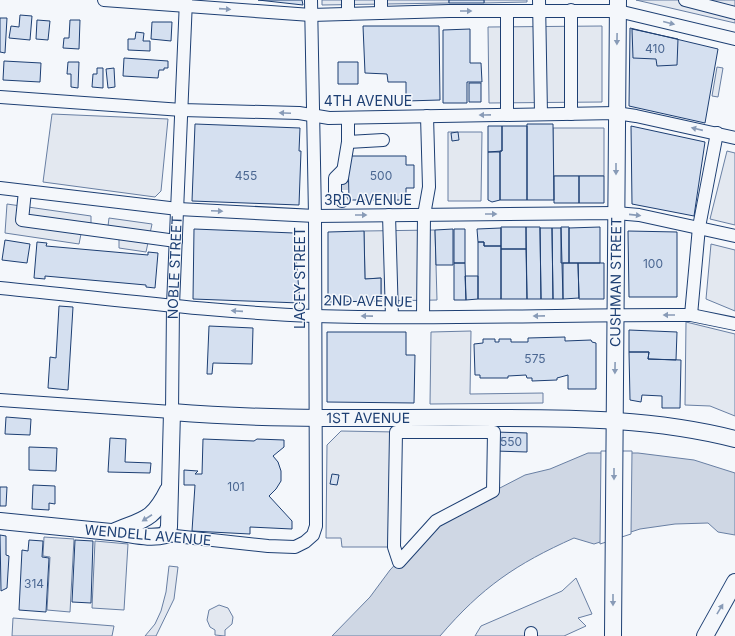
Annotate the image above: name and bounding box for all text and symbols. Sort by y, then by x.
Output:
one-way arrow [219,6,231,13]
one-way arrow [460,7,472,14]
one-way arrow [663,20,675,26]
one-way arrow [614,33,620,46]
house number: 410 [645,41,665,56]
street label: 4TH AVENUE [324,92,412,109]
one-way arrow [278,110,291,116]
one-way arrow [478,112,491,118]
one-way arrow [691,126,703,132]
one-way arrow [613,163,619,176]
house number: 455 [235,168,257,183]
house number: 500 [370,168,392,183]
street label: 3RD AVENUE [324,191,412,208]
one-way arrow [211,208,224,214]
one-way arrow [485,211,497,218]
one-way arrow [355,212,368,218]
one-way arrow [629,212,641,218]
street label: NOBLE STREET [164,215,185,319]
street label: CUSHMAN STREET [606,217,624,347]
street label: LACEY STREET [291,227,308,329]
house number: 100 [643,256,663,271]
street label: 2ND AVENUE [323,291,413,310]
one-way arrow [231,307,243,314]
one-way arrow [662,312,675,318]
one-way arrow [360,313,373,319]
one-way arrow [532,313,545,319]
house number: 575 [524,351,546,366]
one-way arrow [611,362,618,374]
street label: 1ST AVENUE [326,409,410,426]
house number: 550 [500,434,522,449]
one-way arrow [611,468,617,481]
house number: 101 [227,479,245,494]
one-way arrow [142,514,152,522]
street label: WENDELL AVENUE [84,520,212,549]
house number: 314 [24,576,44,591]
one-way arrow [610,594,616,607]
one-way arrow [717,603,724,615]

